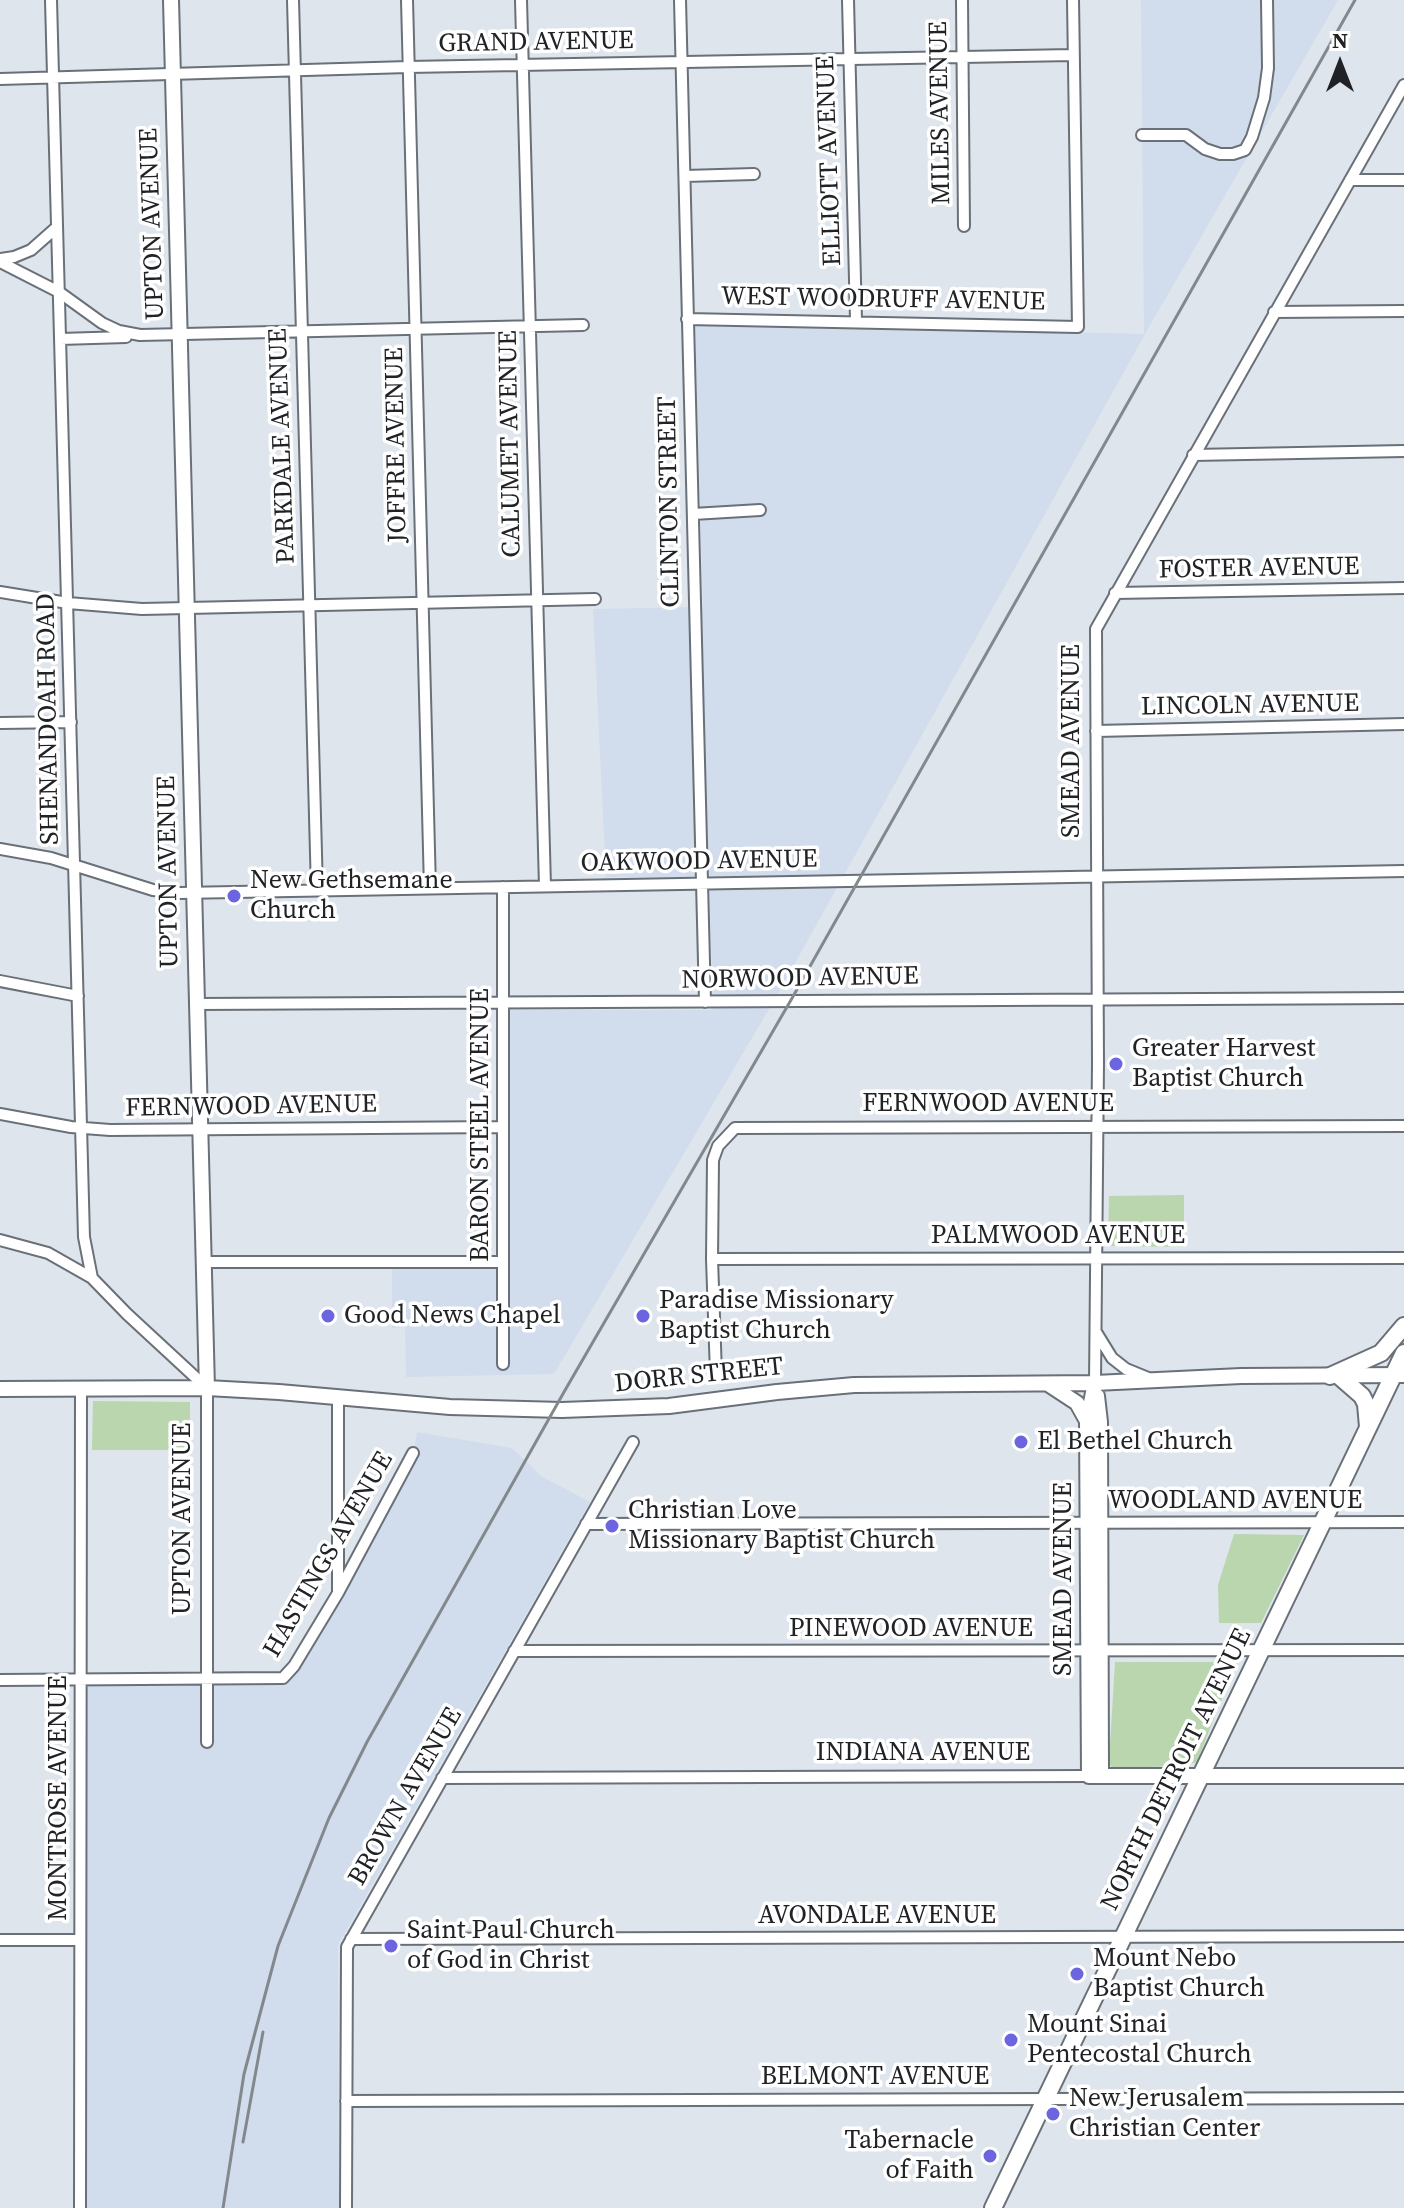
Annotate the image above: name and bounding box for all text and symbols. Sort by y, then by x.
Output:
street label: MILES AVENUE [924,21,958,205]
north arrow [1300,24,1380,104]
text: N [1332,25,1348,55]
street label: GRAND AVENUE [438,26,634,60]
street label: ELLIOTT AVENUE [811,55,849,267]
street label: UPTON AVENUE [134,127,172,321]
street label: WEST WOODRUFF AVENUE [721,282,1045,318]
street label: PARKDALE AVENUE [263,328,303,564]
street label: CALUMET AVENUE [493,330,529,558]
street label: JOFFRE AVENUE [380,347,414,543]
street label: CLINTON STREET [653,396,687,608]
street label: FOSTER AVENUE [1158,552,1360,586]
street label: SHENANDOAH ROAD [31,593,67,845]
street label: SMEAD AVENUE [1056,644,1088,838]
street label: LINCOLN AVENUE [1141,688,1359,724]
street label: UPTON AVENUE [152,775,186,969]
street label: OAKWOOD AVENUE [580,844,818,880]
place label: New Gethsemane Church [250,865,453,926]
marker: New Gethsemane Church [225,887,243,905]
street label: NORWOOD AVENUE [681,961,919,997]
street label: BARON STEEL AVENUE [465,988,497,1262]
place label: Greater Harvest Baptist Church [1132,1033,1315,1094]
marker: Greater Harvest Baptist Church [1107,1055,1125,1073]
street label: FERNWOOD AVENUE [862,1088,1114,1120]
street label: FERNWOOD AVENUE [125,1089,377,1125]
street label: PALMWOOD AVENUE [931,1220,1185,1252]
place label: Paradise Missionary Baptist Church [659,1285,894,1346]
place label: Good News Chapel [344,1300,560,1332]
marker: Good News Chapel [319,1307,337,1325]
marker: Paradise Missionary Baptist Church [634,1307,652,1325]
street label: DORR STREET [613,1352,785,1400]
street label: UPTON AVENUE [167,1423,199,1615]
place label: El Bethel Church [1037,1426,1233,1458]
marker: El Bethel Church [1012,1433,1030,1451]
street label: HASTINGS AVENUE [257,1447,401,1663]
street label: SMEAD AVENUE [1048,1482,1080,1676]
street label: WOODLAND AVENUE [1108,1485,1362,1517]
place label: Christian Love Missionary Baptist Church [628,1495,935,1556]
marker: Christian Love Missionary Baptist Church [603,1517,621,1535]
street label: PINEWOOD AVENUE [789,1613,1033,1645]
street label: NORTH DETROIT AVENUE [1095,1624,1259,1916]
street label: MONTROSE AVENUE [43,1675,75,1921]
street label: BROWN AVENUE [343,1703,469,1891]
street label: INDIANA AVENUE [816,1737,1030,1769]
street label: AVONDALE AVENUE [758,1900,996,1932]
place label: Saint Paul Church of God in Christ [407,1915,615,1976]
marker: Saint Paul Church of God in Christ [382,1937,400,1955]
place label: Mount Nebo Baptist Church [1093,1943,1265,2004]
marker: Mount Nebo Baptist Church [1068,1965,1086,1983]
place label: Mount Sinai Pentecostal Church [1027,2009,1252,2070]
marker: Mount Sinai Pentecostal Church [1002,2031,1020,2049]
street label: BELMONT AVENUE [761,2061,989,2093]
place label: New Jerusalem Christian Center [1069,2083,1260,2144]
marker: New Jerusalem Christian Center [1044,2105,1062,2123]
place label: Tabernacle of Faith [844,2125,974,2186]
marker: Tabernacle of Faith [981,2147,999,2165]

